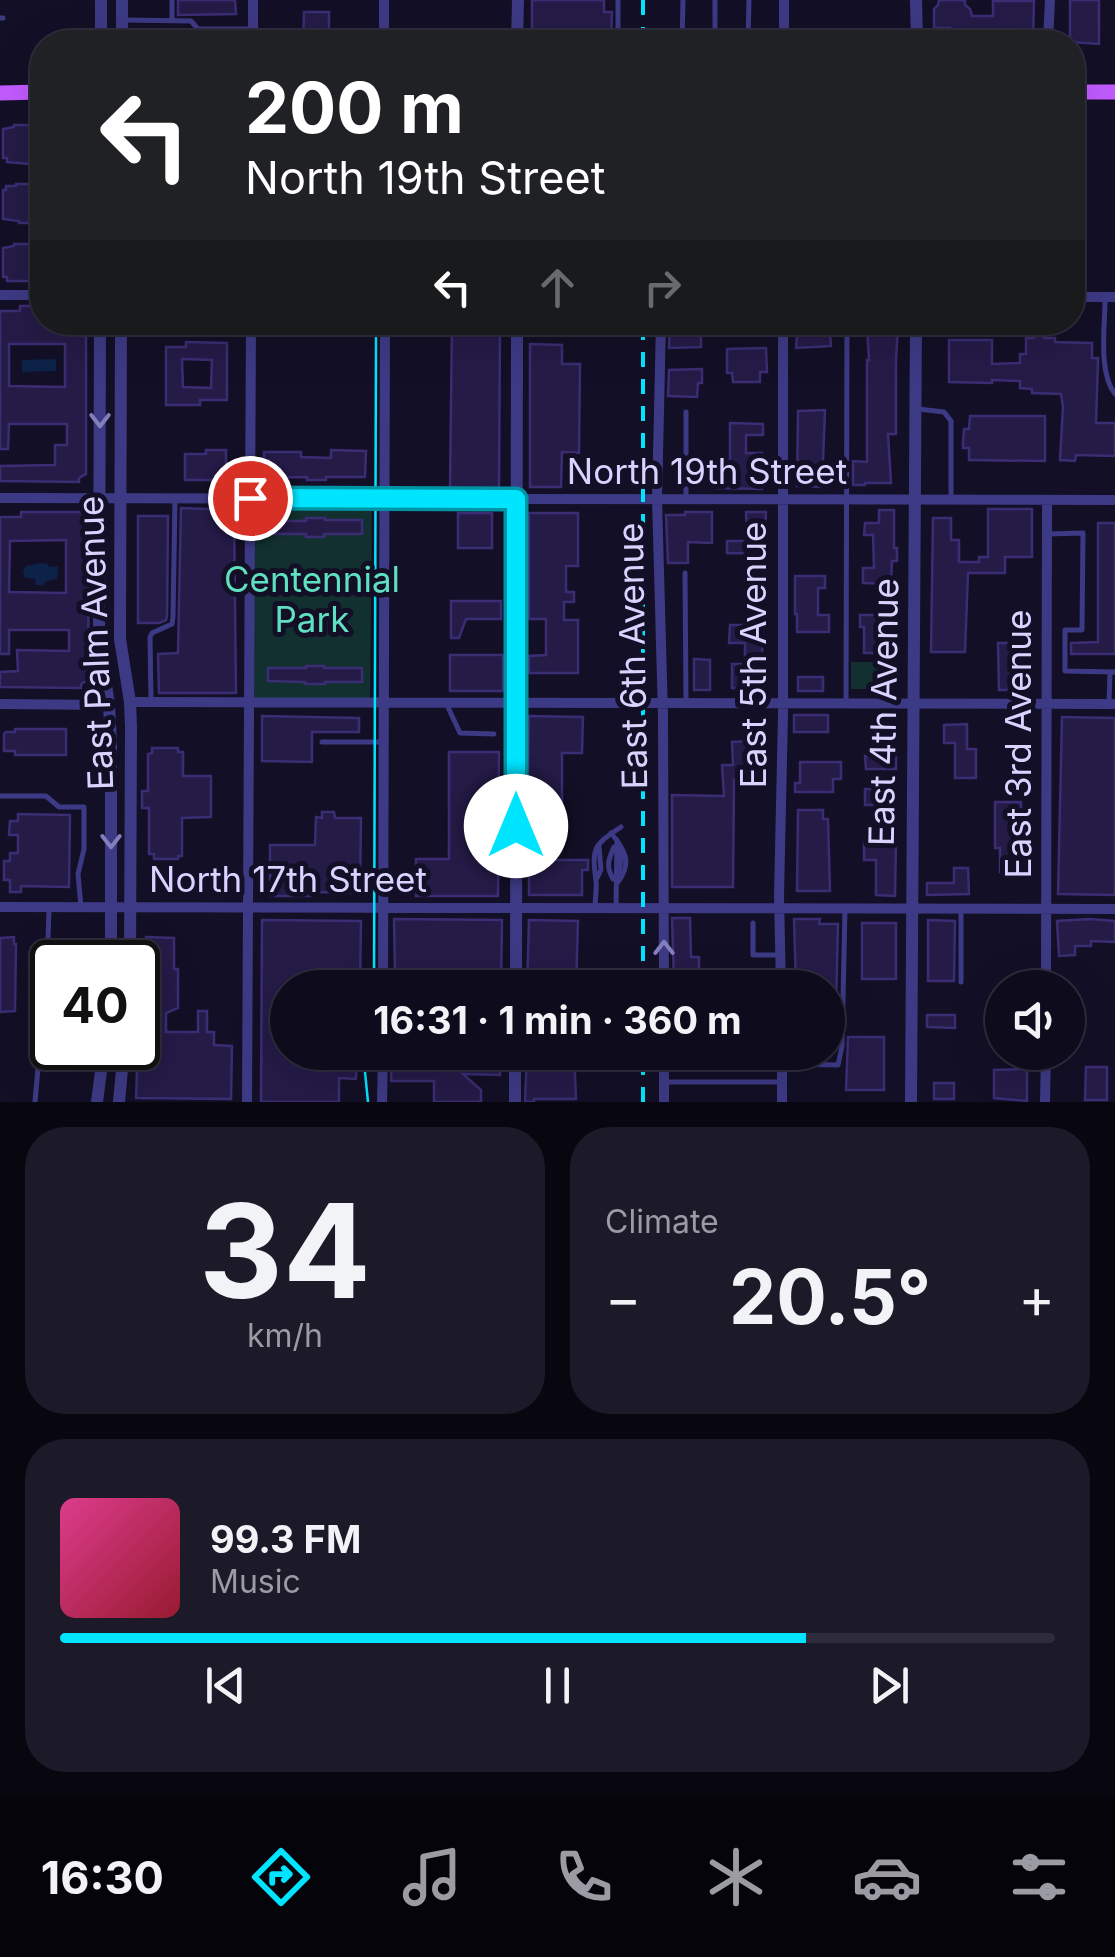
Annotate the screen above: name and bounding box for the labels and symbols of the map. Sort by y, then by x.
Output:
one-way arrow [89,412,111,428]
street label: North 19th Street [567,450,847,492]
pin [208,456,293,541]
street label: East Palm Avenue [69,495,121,791]
street label: East 6th Avenue [609,522,655,790]
street label: East 5th Avenue [732,522,774,788]
park label: Centennial Park [224,558,400,640]
street label: East 4th Avenue [860,578,906,846]
street label: East 3rd Avenue [997,610,1039,878]
position arrow [464,774,568,878]
one-way arrow [101,833,122,849]
street label: North 17th Street [149,858,427,900]
one-way arrow [653,939,675,954]
speed limit sign: 40 [30,940,160,1070]

